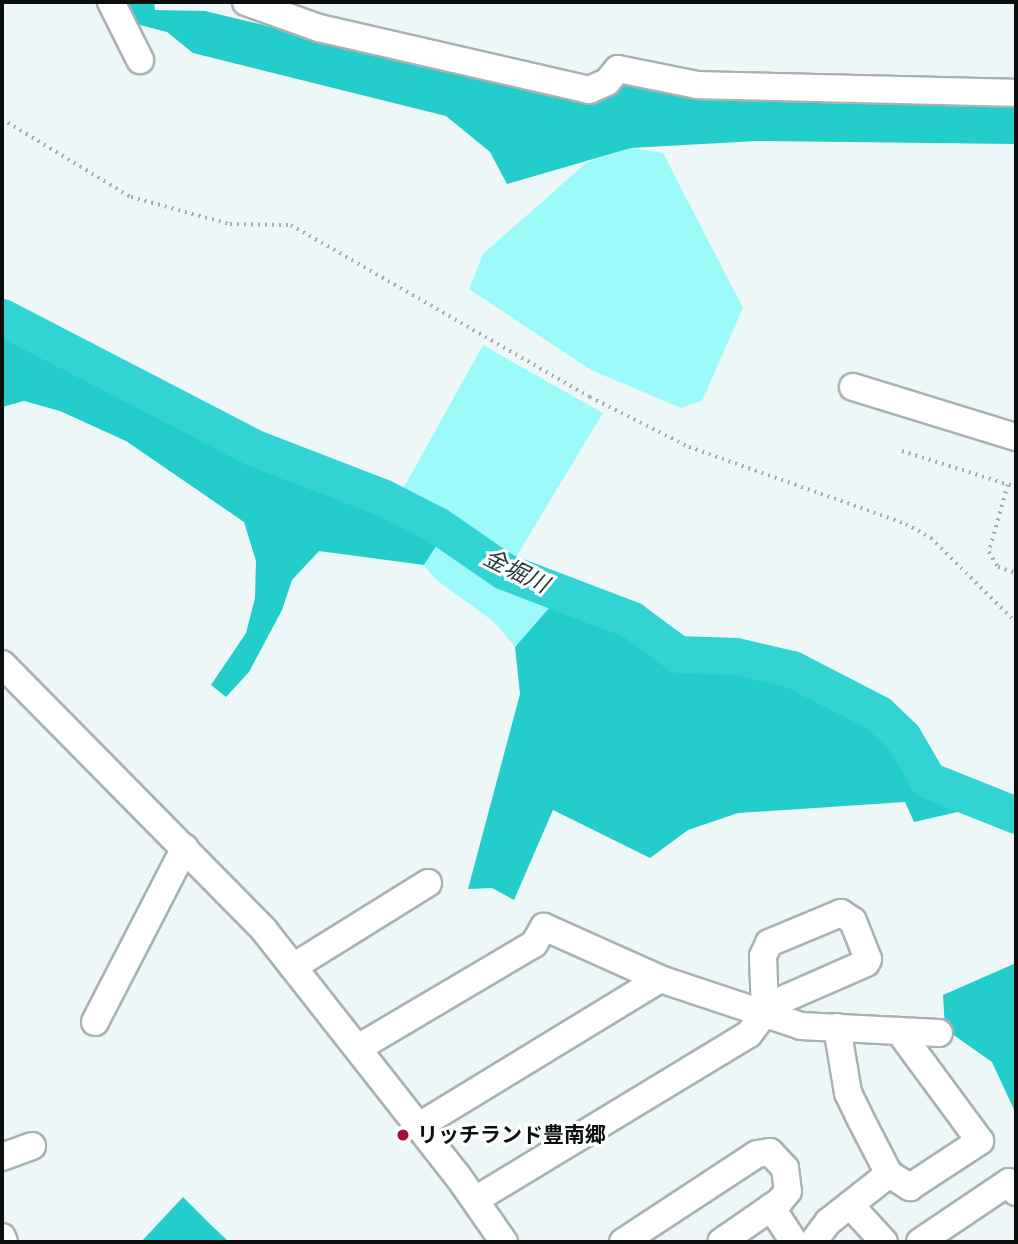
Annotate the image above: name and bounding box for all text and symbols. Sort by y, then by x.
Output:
water label: 金堀川 [479,543,553,599]
place label: リッチランド豊南郷 [417,1122,606,1148]
marker: リッチランド豊南郷 [395,1127,411,1143]

